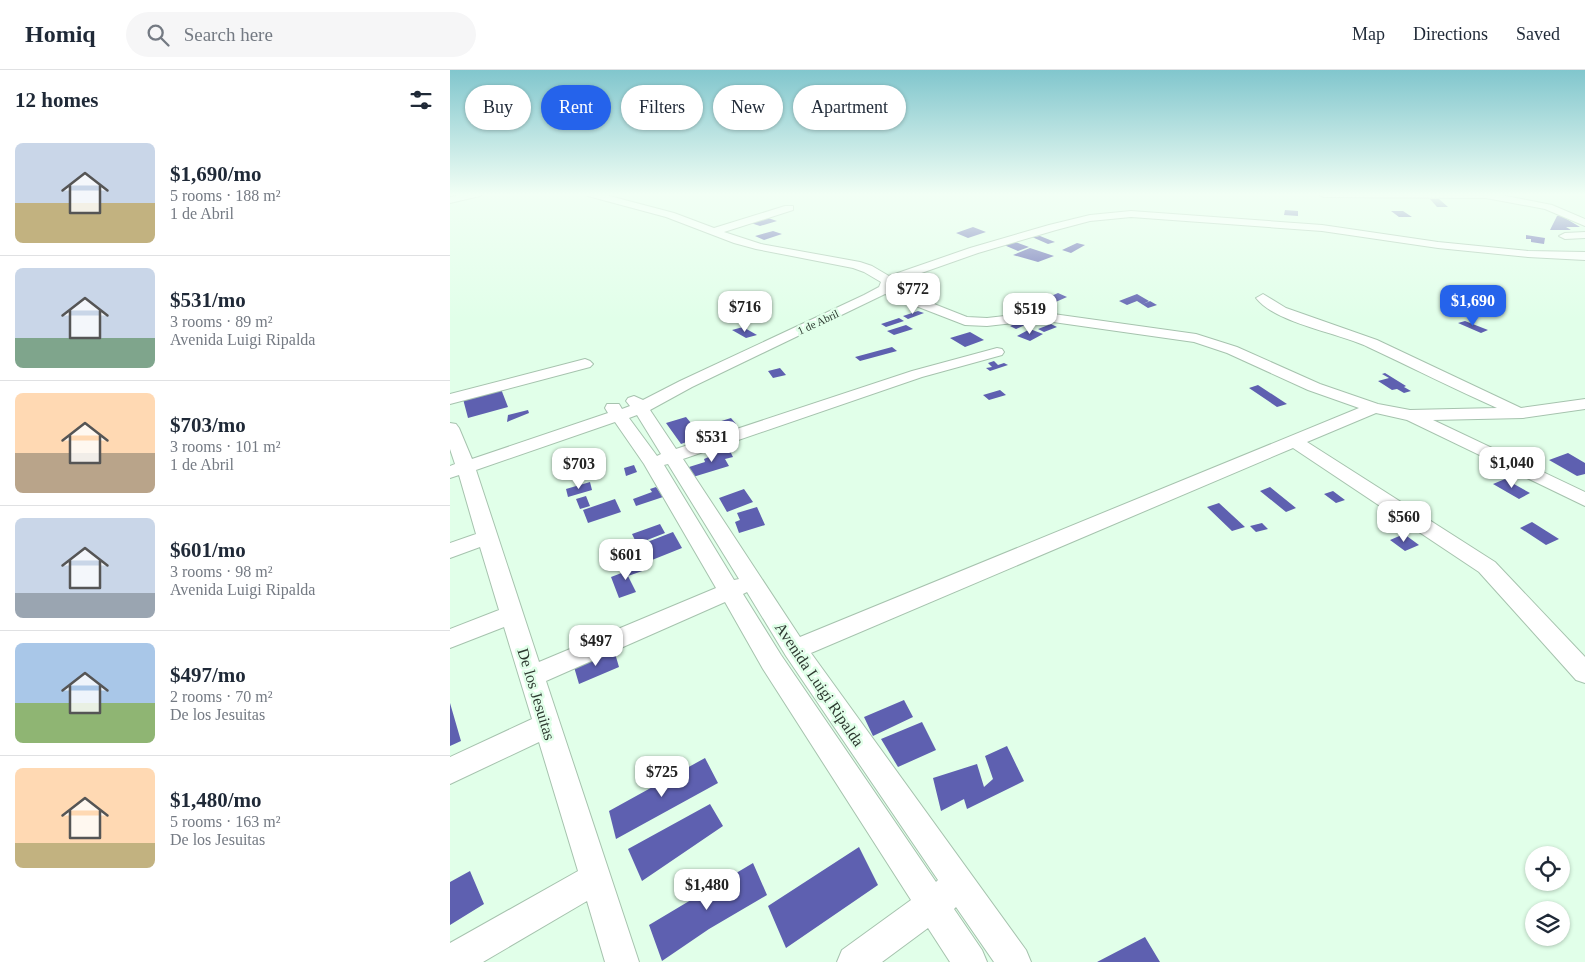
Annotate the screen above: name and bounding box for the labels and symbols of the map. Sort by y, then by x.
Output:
pin: $772 [883,272,943,315]
pin: $1,690 [1432,284,1514,327]
pin: $716 [715,290,775,333]
pin: $519 [1000,292,1060,335]
street label: 1 de Abril [796,307,840,337]
pin: $531 [682,420,742,463]
pin: $1,040 [1471,446,1553,489]
pin: $703 [549,448,609,490]
pin: $560 [1374,500,1434,543]
pin: $601 [596,538,656,581]
street label: Avenida Luigi Ripalda [771,619,867,750]
pin: $497 [566,624,626,667]
street label: De los Jesuitas [514,646,559,742]
pin: $725 [632,756,692,798]
pin: $1,480 [666,868,748,911]

